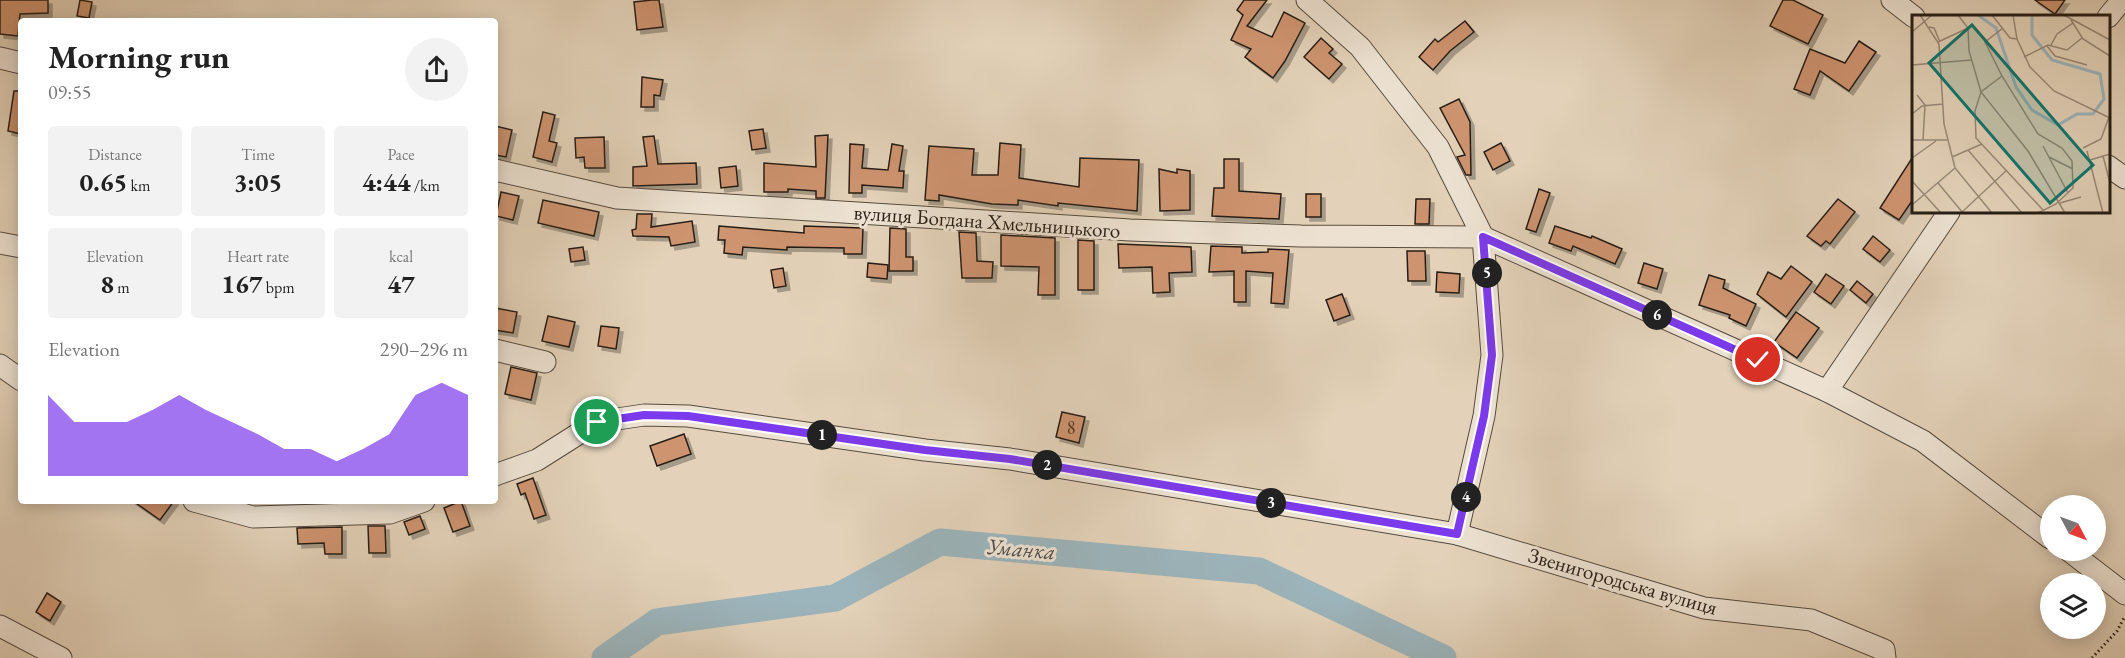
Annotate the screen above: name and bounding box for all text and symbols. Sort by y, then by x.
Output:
inset map [1912,15,2110,213]
text: Morning run [48,35,230,78]
button: share [405,38,468,101]
text: 09:55 [48,79,91,105]
text: Distance [88,144,142,165]
text: Time [241,144,275,165]
text: Pace [388,144,414,165]
text: 0.65 [80,165,127,199]
text: 3:05 [234,165,282,199]
text: 4:44 [362,165,411,199]
text: km [127,175,150,196]
text: /km [411,175,440,196]
street label: вулиця Богдана Хмельницького [853,198,1121,244]
text: Elevation [86,246,144,267]
text: Heart rate [227,246,289,267]
text: kcal [389,246,413,267]
pin: 5 [1472,258,1502,288]
text: 5 [1483,262,1491,283]
text: 8 [100,267,114,301]
text: 167 [221,267,263,301]
text: 47 [387,267,415,301]
text: m [114,277,130,298]
text: bpm [263,277,295,298]
pin: 6 [1642,300,1672,330]
text: 6 [1653,304,1661,325]
pin [1732,334,1783,385]
text: Elevation [48,336,120,362]
text: 290–296 m [380,336,468,362]
icon: check [1741,343,1774,376]
pin [571,396,622,447]
icon: arrive [580,405,613,438]
house number: 8 [1067,416,1075,439]
pin: 1 [807,420,837,450]
text: 1 [818,424,826,445]
pin: 2 [1032,450,1062,480]
text: 2 [1043,454,1051,475]
pin: 4 [1451,482,1481,512]
text: 4 [1462,486,1470,507]
pin: 3 [1256,488,1286,518]
text: 3 [1267,492,1275,513]
north arrow [2040,495,2106,561]
map controls [2040,495,2106,639]
water label: Уманка [986,532,1056,566]
street label: Звенигородська вулиця [1525,541,1721,621]
button: layers [2040,573,2106,639]

